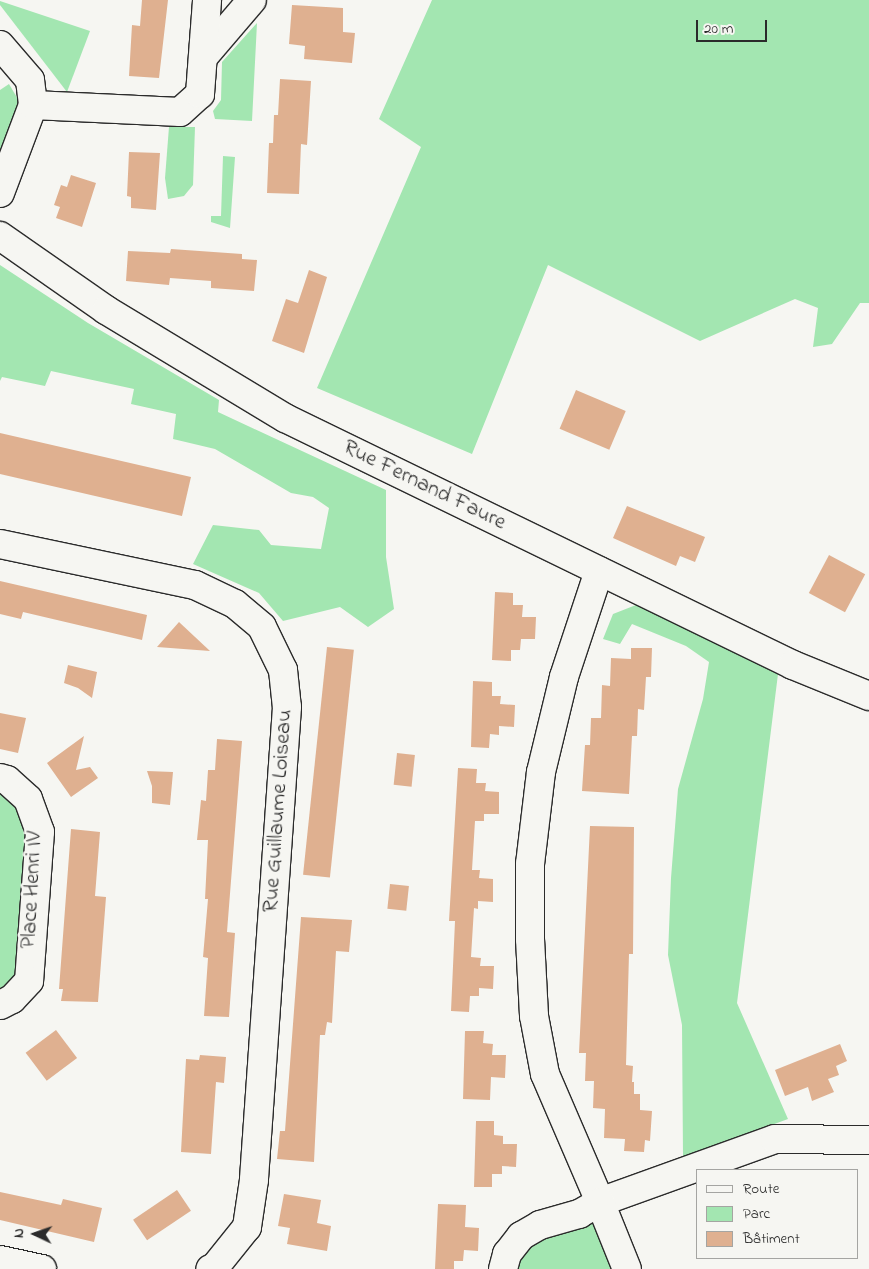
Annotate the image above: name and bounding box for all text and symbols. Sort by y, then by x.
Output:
scale bar [699,10,770,42]
text: 20 m [704,18,733,40]
street label: Rue Fernand Faure [338,435,510,537]
street label: Rue Guillaume Loiseau [259,709,299,913]
street label: Place Henri IV [17,831,49,949]
legend [696,1169,859,1259]
text: Route [743,1178,779,1200]
text: Parc [743,1203,770,1225]
north arrow [10,1209,60,1259]
text: N [9,1228,30,1238]
text: Bâtiment [743,1228,800,1250]

